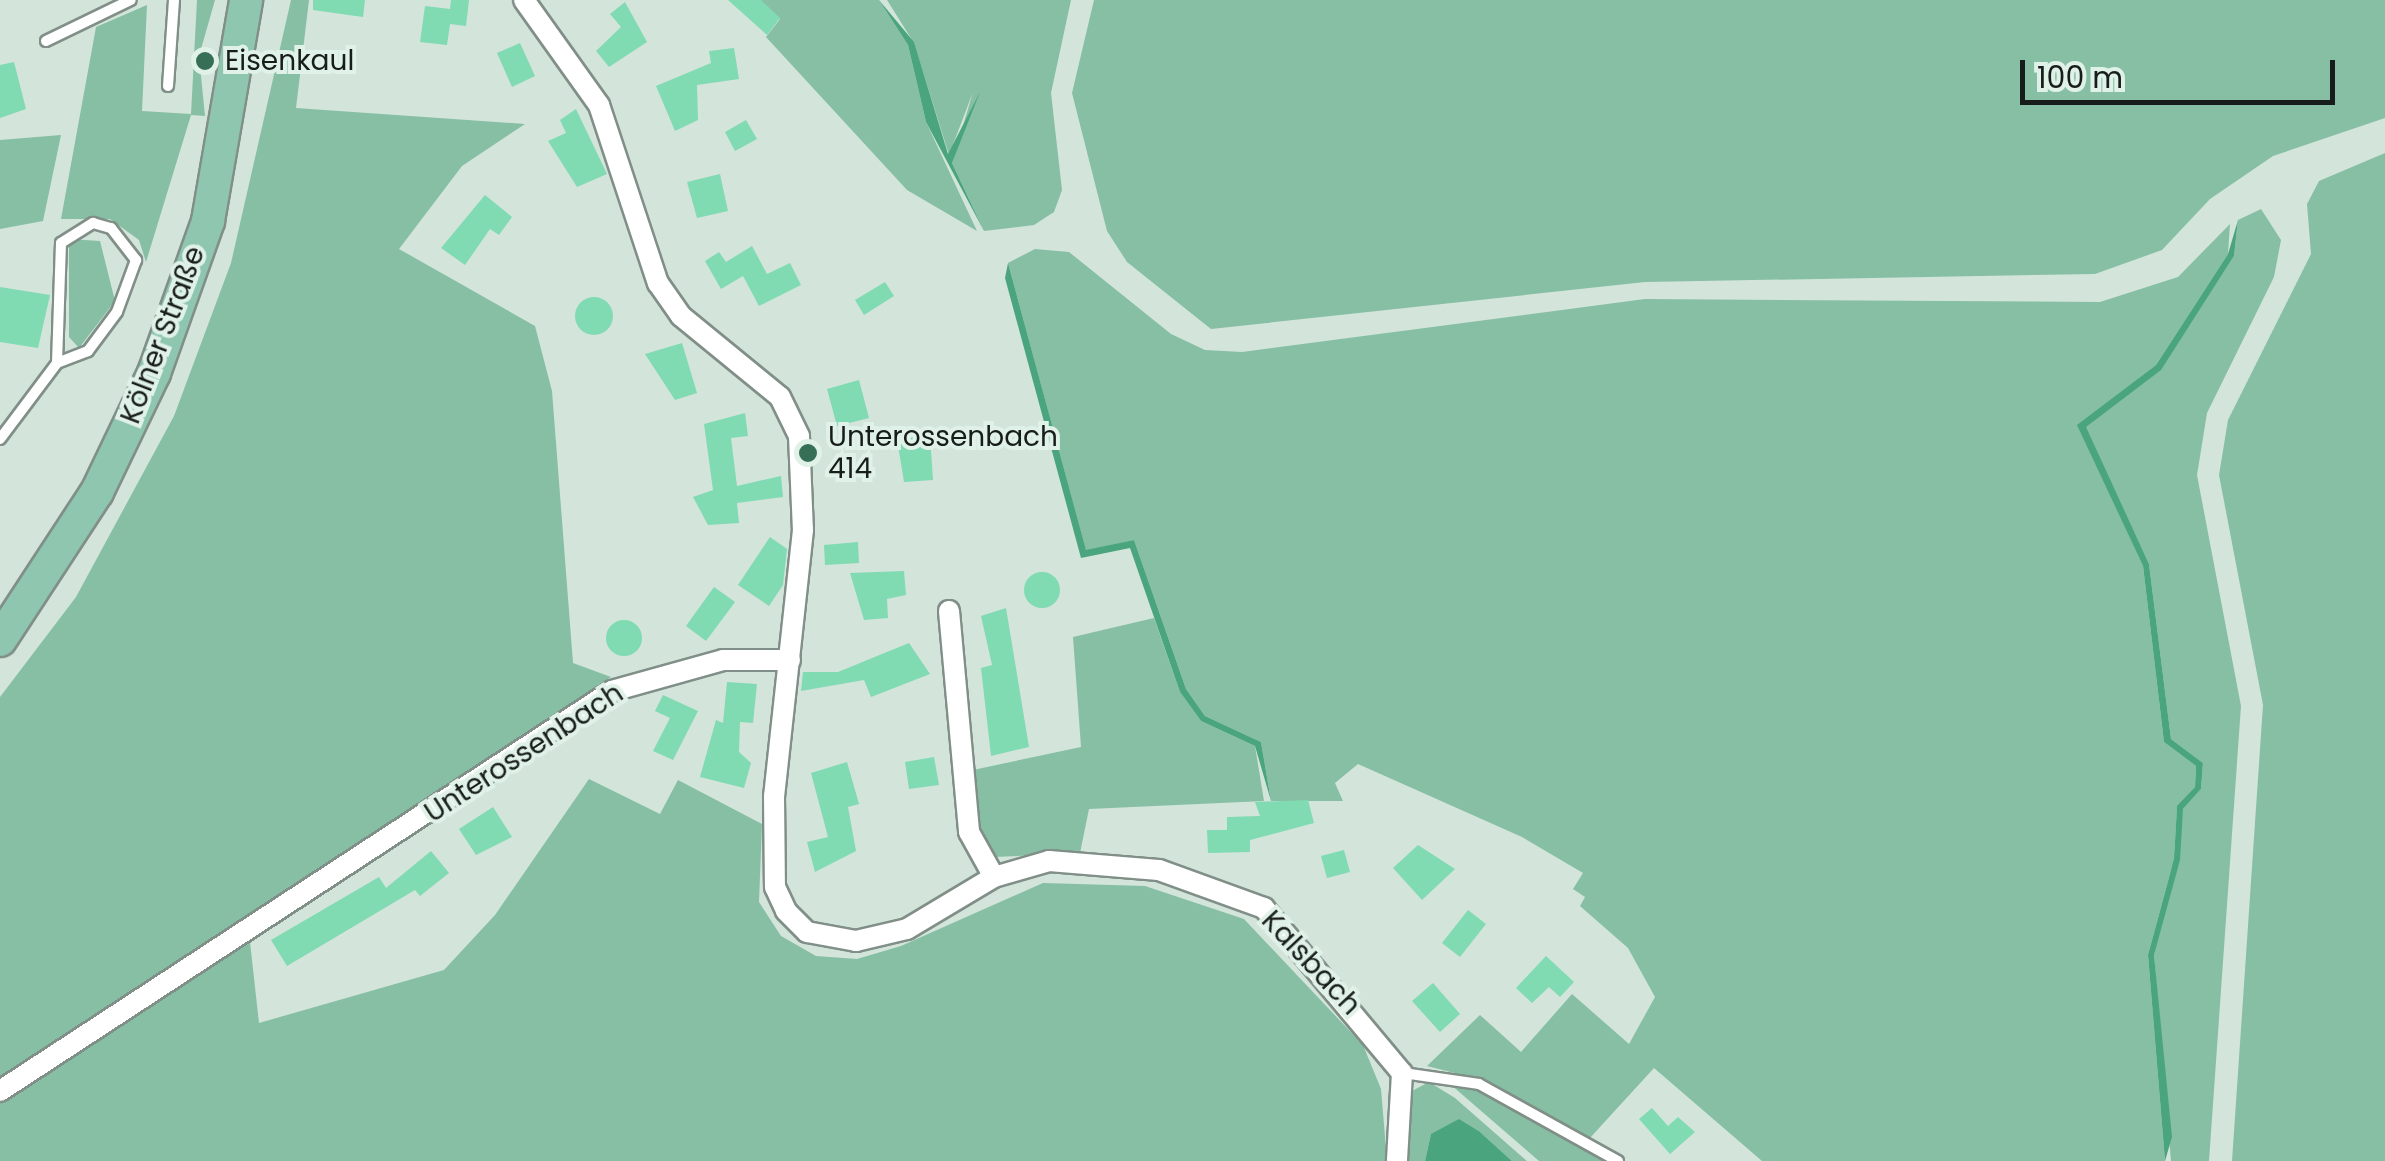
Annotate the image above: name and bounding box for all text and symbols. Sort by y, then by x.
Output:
scale bar [2025,40,2340,102]
place label: Eisenkaul [225,44,354,78]
marker: Eisenkaul [194,50,216,72]
text: 100 m [2037,56,2123,99]
street label: Kölner Straße [114,242,212,428]
place label: Unterossenbach 414 [828,420,1058,486]
marker: Unterossenbach 414 [797,442,819,464]
street label: Unterossenbach [418,676,630,830]
street label: Kalsbach [1254,904,1368,1022]

